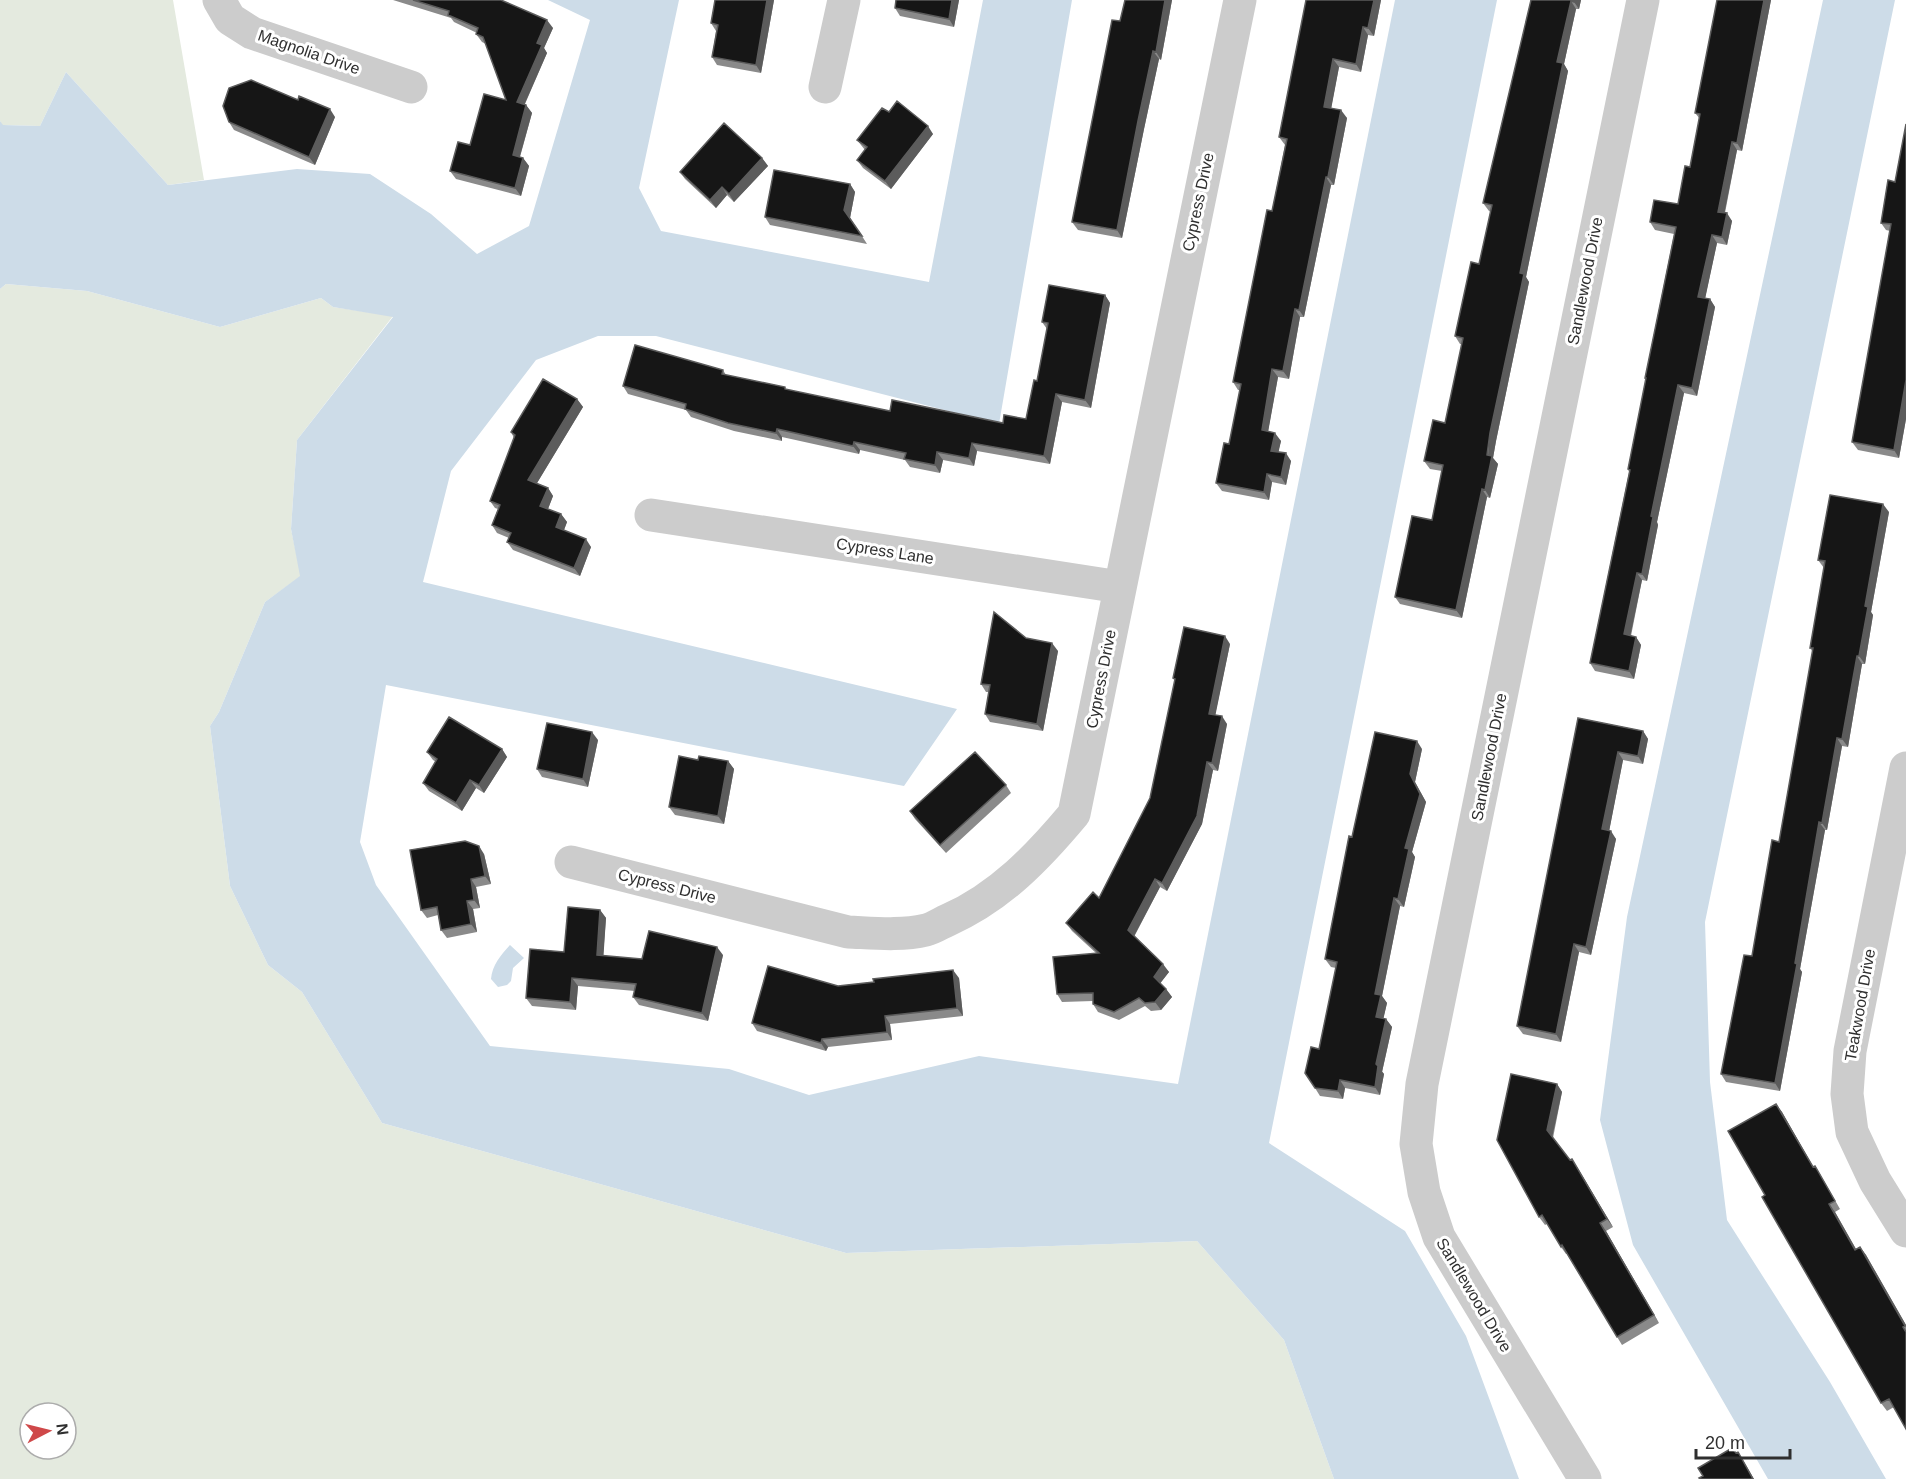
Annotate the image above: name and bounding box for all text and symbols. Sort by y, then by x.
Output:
street label: Magnolia Drive [256,27,362,77]
street label: Cypress Drive [1179,151,1217,253]
street label: Sandlewood Drive [1564,216,1606,346]
street label: Cypress Lane [835,535,935,567]
street label: Cypress Drive [1083,628,1119,730]
street label: Sandlewood Drive [1468,692,1510,822]
street label: Cypress Drive [616,866,718,906]
street label: Teakwood Drive [1842,947,1878,1063]
street label: Sandlewood Drive [1433,1235,1515,1355]
north arrow [18,1401,78,1461]
text: N [53,1422,72,1436]
scale bar [1696,1422,1790,1460]
text: 20 m [1705,1433,1745,1453]

